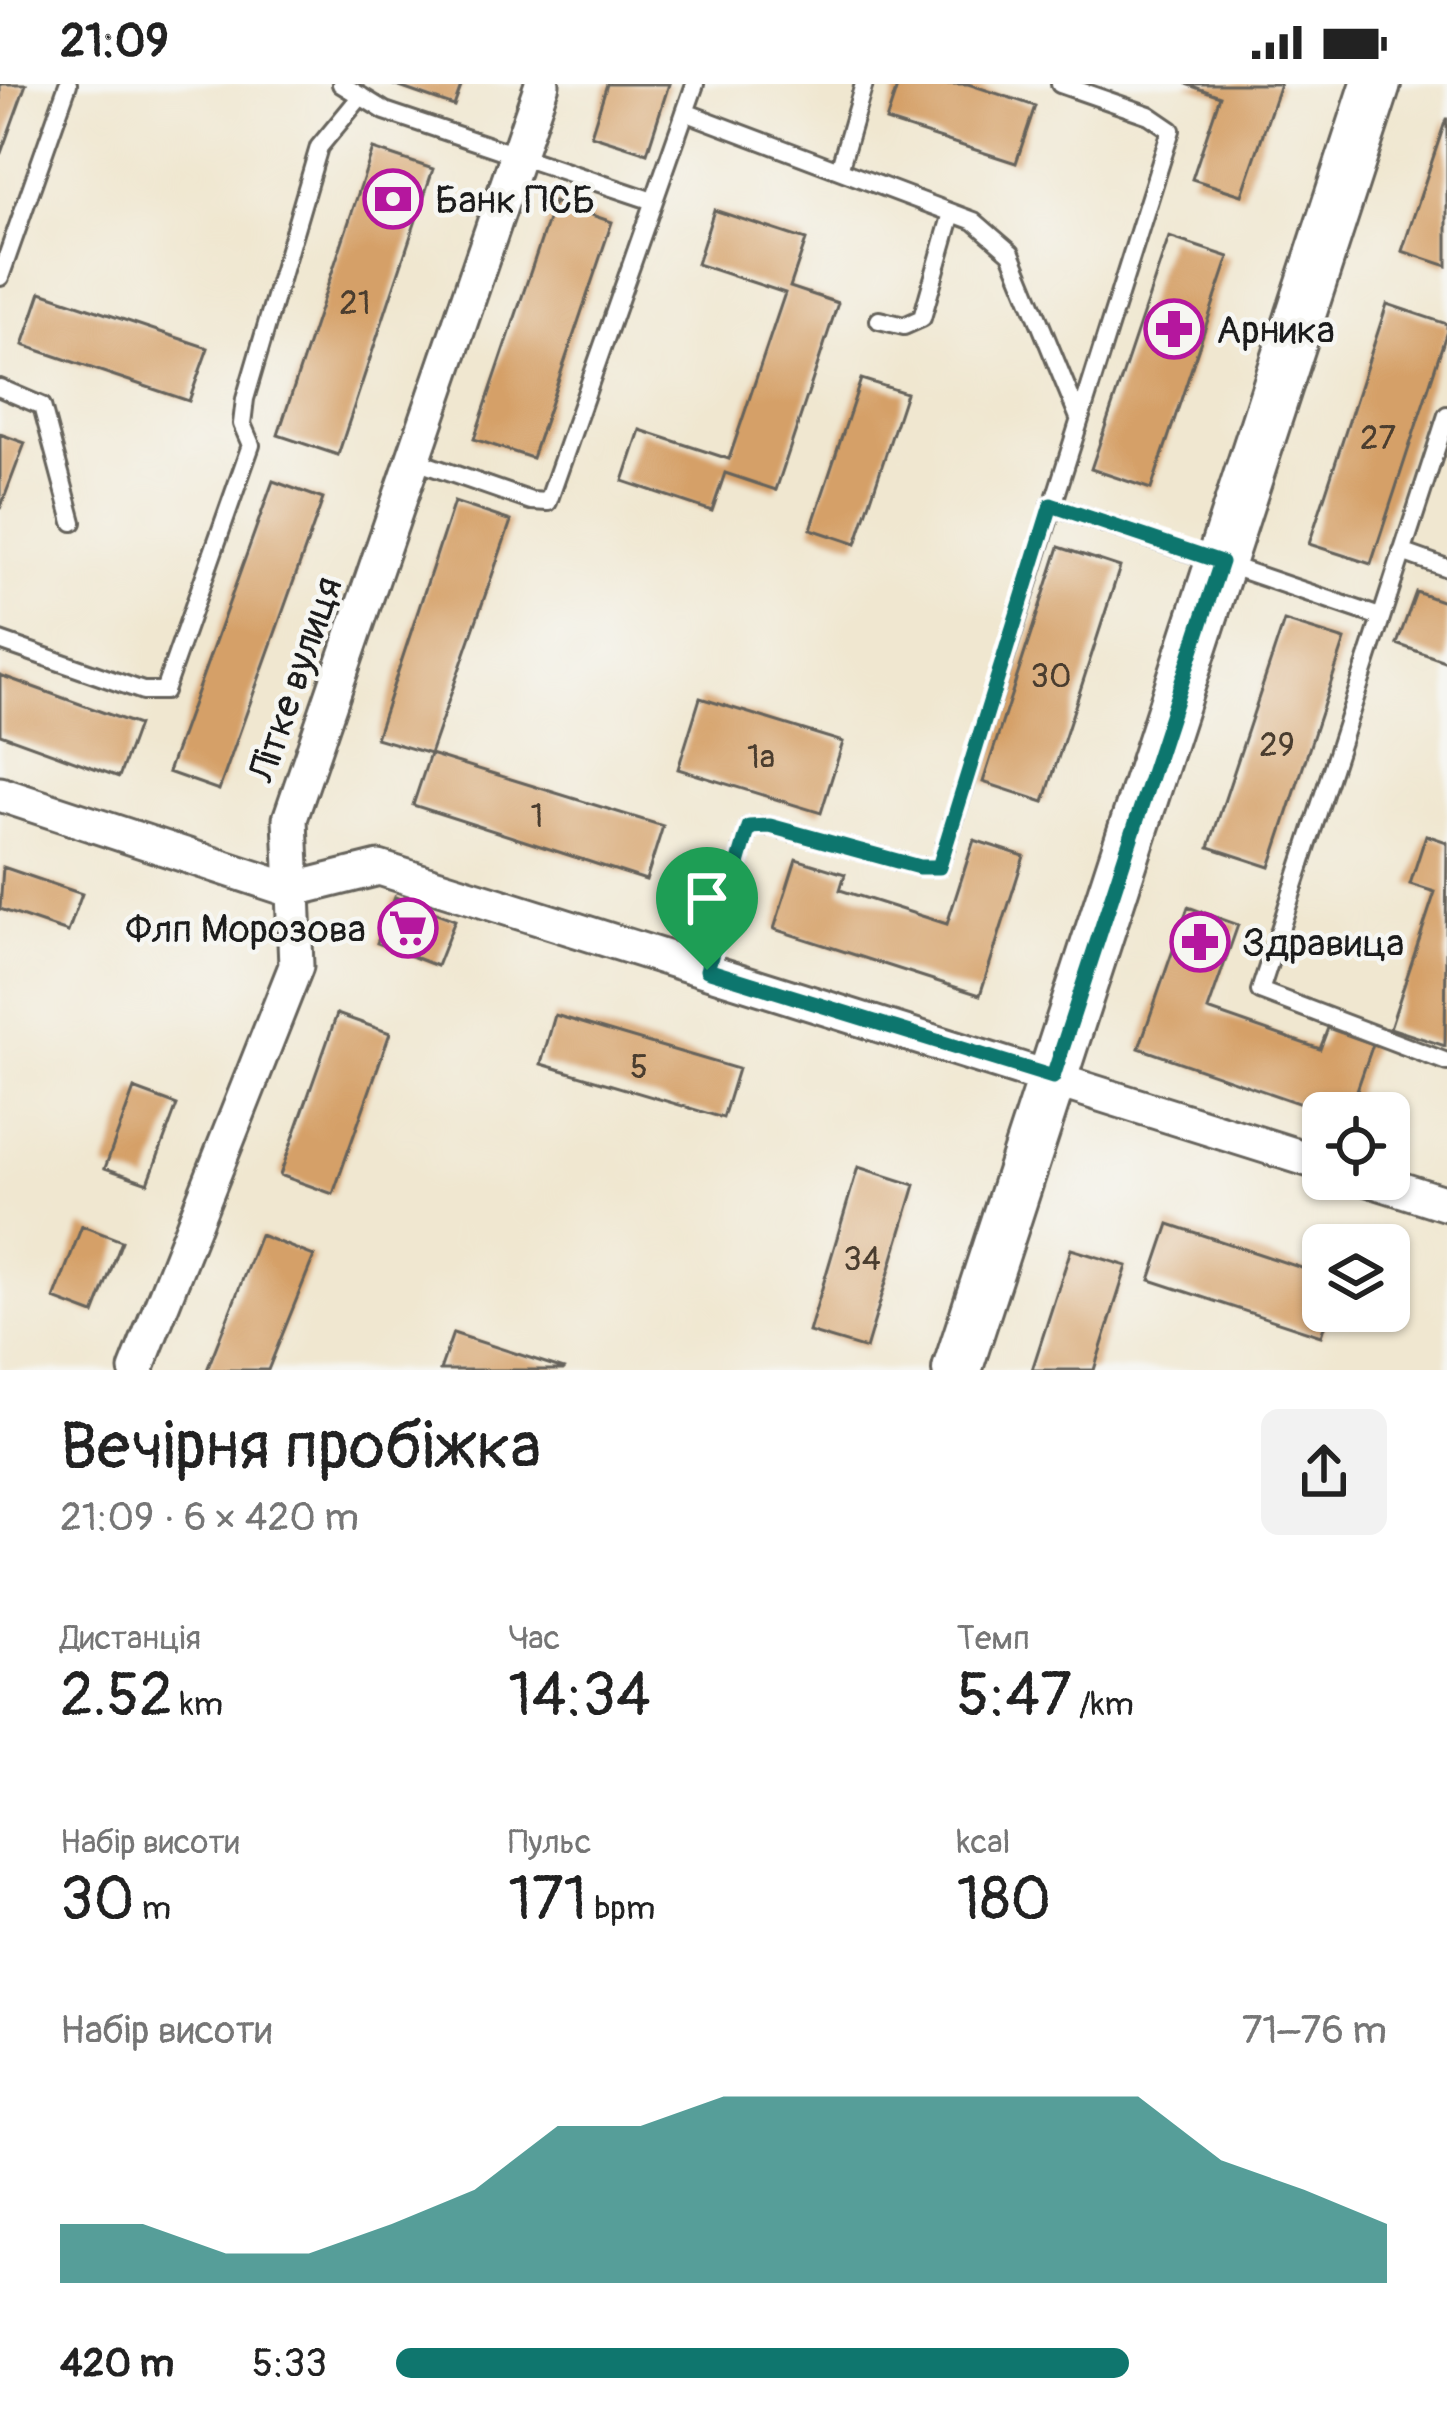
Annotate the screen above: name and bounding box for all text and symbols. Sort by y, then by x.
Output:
text: 21:09 [60,14,169,70]
bank icon: Банк ПСБ [362,168,424,230]
place label: Банк ПСБ [435,176,595,225]
house number: 21 [339,283,371,324]
pharmacy icon: Арника [1143,298,1205,360]
place label: Арника [1216,306,1335,355]
house number: 27 [1360,418,1396,459]
street label: Літке вулиця [237,570,353,790]
house number: 30 [1031,656,1071,697]
house number: 29 [1259,725,1295,766]
house number: 1а [747,737,775,778]
house number: 1 [531,796,543,837]
pin [656,847,758,970]
icon: arrive [674,865,740,931]
supermarket icon: Флп Морозова [377,897,439,959]
place label: Флп Морозова [126,905,366,954]
pharmacy icon: Здравица [1169,911,1231,973]
place label: Здравица [1242,919,1404,968]
house number: 5 [630,1047,648,1088]
map controls [1302,1092,1410,1332]
button: locate [1302,1092,1410,1200]
button: layers [1302,1224,1410,1332]
house number: 34 [843,1239,881,1280]
text: Вечірня пробіжка [60,1406,541,1489]
button: share [1261,1409,1387,1535]
text: 21:09 · 6 × 420 m [60,1493,359,1542]
text: Дистанція [60,1618,201,1659]
text: Час [508,1618,560,1659]
text: Темп [957,1618,1030,1659]
text: 2.52 [60,1659,173,1734]
text: 14:34 [508,1659,651,1734]
text: 5:47 [957,1659,1072,1734]
text: km [173,1684,223,1725]
text: /km [1072,1684,1134,1725]
text: Набір висоти [60,1822,239,1863]
text: Пульс [508,1822,592,1863]
text: kcal [957,1822,1010,1863]
text: 30 [60,1863,134,1938]
text: 171 [508,1863,587,1938]
text: 180 [957,1863,1051,1938]
text: m [134,1888,171,1929]
text: bpm [587,1888,655,1929]
text: Набір висоти [60,2006,272,2055]
text: 71–76 m [1242,2006,1387,2055]
text: 420 m [60,2339,174,2388]
text: 5:33 [252,2339,327,2388]

